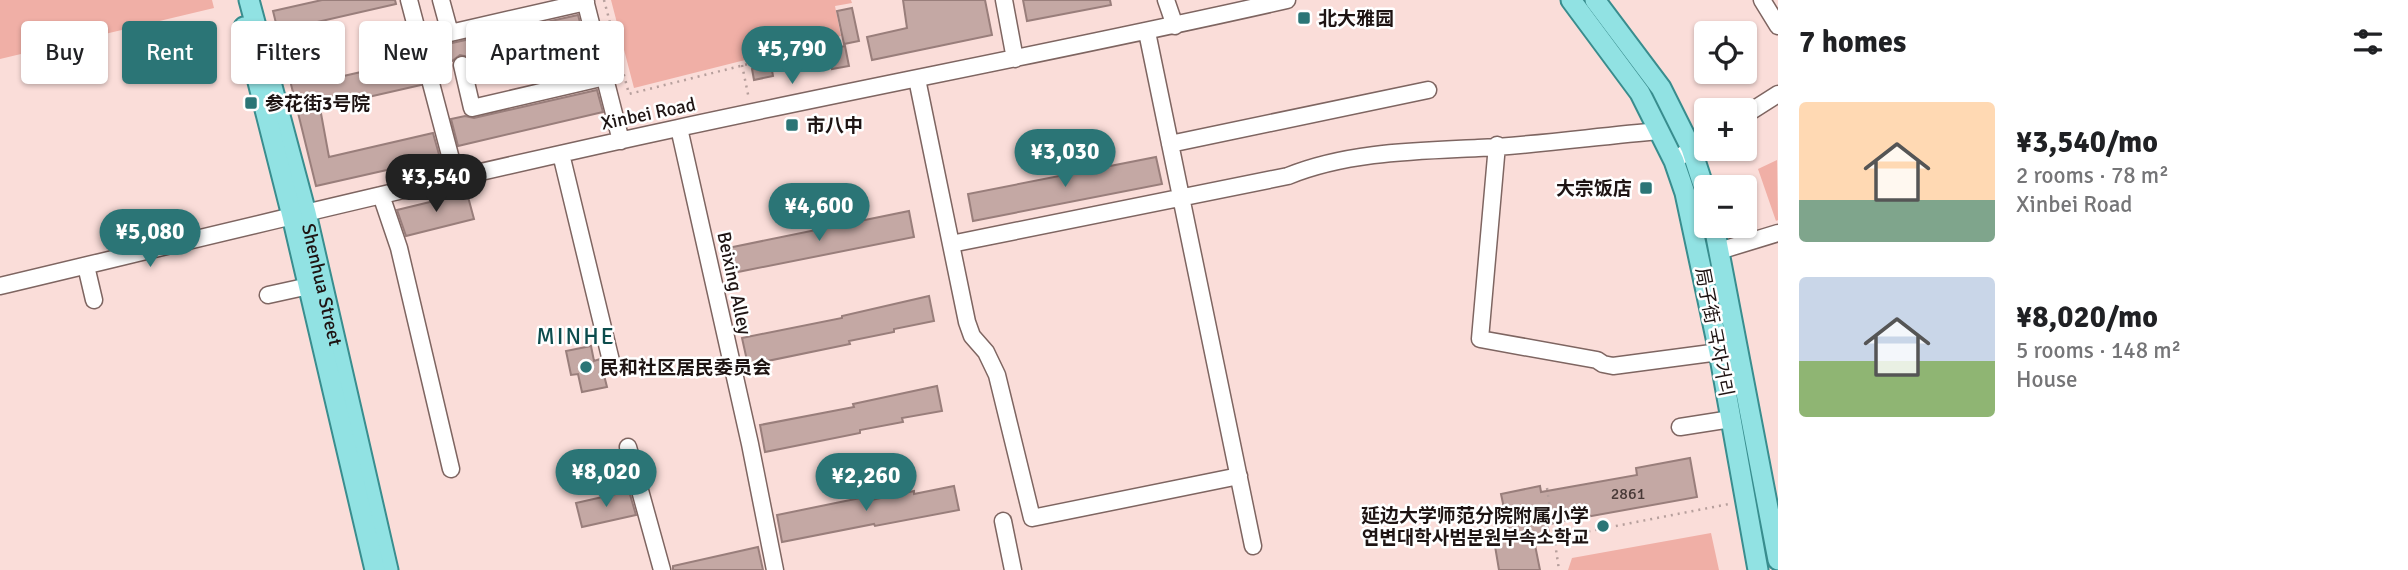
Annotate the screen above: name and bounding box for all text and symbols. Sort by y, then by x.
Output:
place label: 北大雅园 [1318,7,1394,31]
marker: 北大雅园 [1296,10,1312,26]
chip: Buy [21,21,108,84]
chip: Rent [122,21,217,84]
chip: Filters [231,21,345,84]
chip: New [359,21,452,84]
chip: Apartment [466,21,624,84]
map controls [1694,21,1757,238]
button: locate [1694,21,1757,84]
icon: filters [2349,23,2387,61]
text: 7 homes [1799,24,1906,61]
pin: ¥5,790 [735,27,849,86]
text: ¥5,790 [758,34,826,63]
place label: 参花街3号院 [265,92,370,116]
street label: Xinbei Road [599,92,698,136]
marker: 参花街3号院 [243,95,259,111]
button: + [1694,98,1757,161]
place label: 市八中 [806,114,863,138]
marker: 市八中 [784,117,800,133]
text: ¥3,540/mo [2016,124,2158,161]
pin: ¥3,030 [1008,130,1122,189]
icon: home [1855,130,1939,214]
text: ¥3,030 [1031,137,1099,166]
pin: ¥3,540 [379,154,493,214]
text: 2 rooms · 78 m² [2016,161,2169,190]
text: ¥3,540 [402,162,470,191]
button: − [1694,175,1757,238]
place label: 大宗饭店 [1556,177,1632,201]
marker: 大宗饭店 [1638,180,1654,196]
pin: ¥4,600 [762,184,876,243]
text: Xinbei Road [2016,190,2132,219]
text: ¥4,600 [785,191,853,220]
pin: ¥5,080 [93,210,207,269]
text: ¥5,080 [116,217,184,246]
street label: Shenhua Street [296,221,347,349]
street label: Beixing Alley [711,229,757,337]
street label: 局子街 국자거리 [1690,266,1738,399]
text: ¥8,020/mo [2016,299,2158,336]
icon: home [1855,305,1939,389]
district label: MINHE [536,322,616,351]
text: 5 rooms · 148 m² [2016,336,2181,365]
place label: 民和社区居民委员会 [600,356,771,380]
marker: 民和社区居民委员会 [578,359,594,375]
text: House [2016,365,2078,394]
pin: ¥8,020 [549,449,663,509]
pin: ¥2,260 [809,454,923,513]
text: ¥8,020 [572,457,640,486]
text: ¥2,260 [832,461,900,490]
house number: 2861 [1611,484,1645,504]
place label: 延边大学师范分院附属小学 연변대학사범분원부속소학교 [1361,504,1589,550]
marker: 延边大学师范分院附属小学 연변대학사범분원부속소학교 [1595,518,1611,534]

